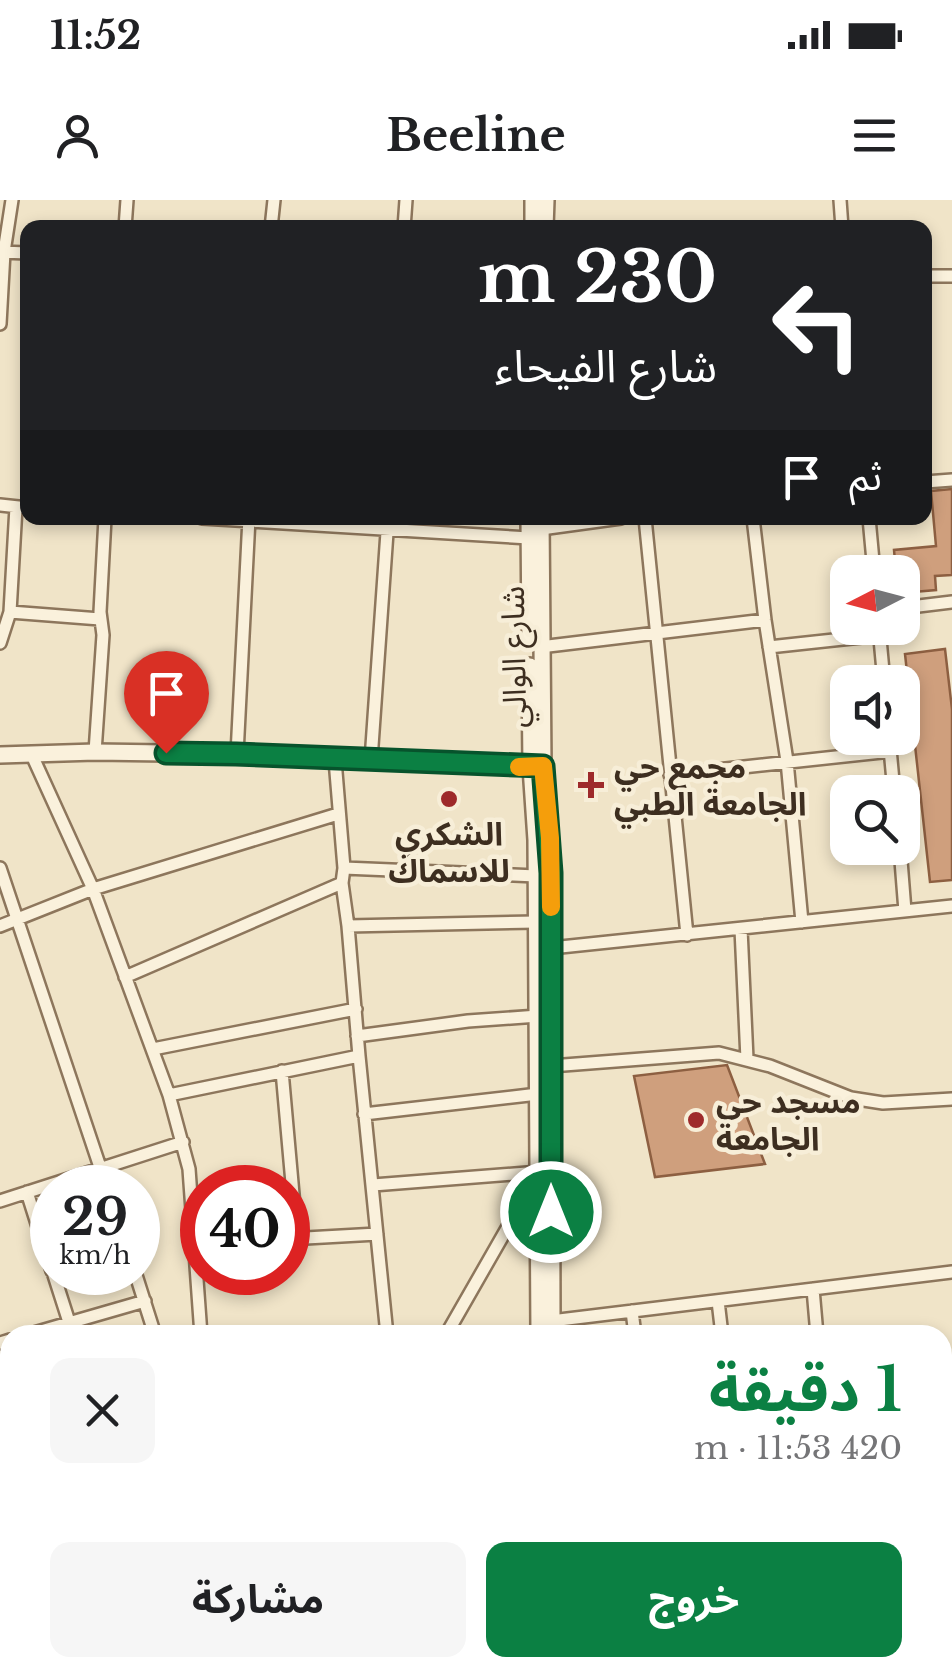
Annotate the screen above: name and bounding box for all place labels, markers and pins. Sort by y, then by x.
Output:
pin [124,651,209,754]
place label: مجمع حي الجامعة الطبي [614,747,806,829]
marker: مجمع حي الجامعة الطبي [578,772,604,798]
marker: الشكري للاسماك [438,788,460,810]
place label: الشكري للاسماك [388,814,510,891]
place label: مسجد حي الجامعة [716,1082,861,1159]
marker: مسجد حي الجامعة [685,1109,707,1131]

